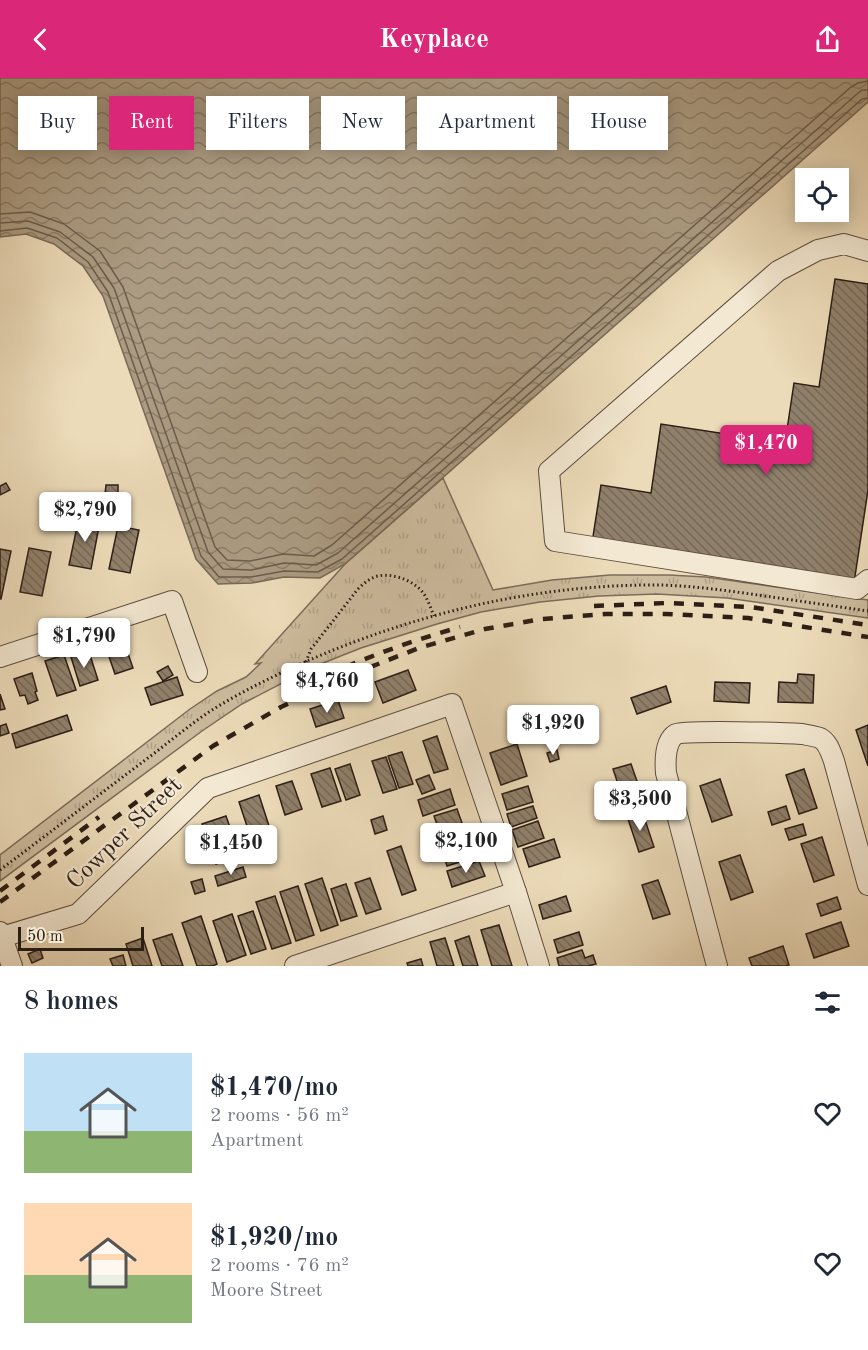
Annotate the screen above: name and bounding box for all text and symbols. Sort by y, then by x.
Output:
icon: back [24,23,57,56]
icon: share [811,23,844,56]
text: Keyplace [379,26,489,53]
chip: Buy [18,96,97,150]
chip: Rent [109,96,194,150]
chip: Filters [206,96,309,150]
chip: New [321,96,405,150]
chip: Apartment [417,96,557,150]
chip: House [569,96,668,150]
map controls [795,168,849,222]
button: locate [795,168,849,222]
pin: $1,470 [717,425,815,476]
text: $1,470 [734,434,798,454]
pin: $2,790 [36,492,134,543]
text: $2,790 [53,501,117,521]
pin: $1,790 [35,618,133,669]
text: $1,790 [52,627,116,647]
pin: $4,760 [278,663,376,714]
text: $4,760 [295,672,359,692]
pin: $1,920 [504,705,602,756]
text: $1,920 [521,714,585,734]
street label: Cowper Street [63,773,187,895]
pin: $3,500 [591,781,689,832]
text: $3,500 [608,790,672,810]
pin: $2,100 [417,823,515,874]
pin: $1,450 [182,825,280,876]
text: $2,100 [434,832,498,852]
text: $1,450 [199,834,263,854]
scale bar [18,924,144,952]
text: 50 m [27,929,63,945]
icon: filters [811,986,844,1019]
text: 8 homes [24,989,118,1015]
text: $1,470/mo [210,1075,338,1101]
icon: home [72,1077,144,1149]
icon: heart [811,1097,844,1130]
text: 2 rooms · 56 m² [210,1106,349,1126]
text: Apartment [210,1131,304,1151]
text: $1,920/mo [210,1225,338,1251]
icon: home [72,1227,144,1299]
icon: heart [811,1247,844,1280]
text: 2 rooms · 76 m² [210,1256,349,1276]
text: Moore Street [210,1281,323,1301]

